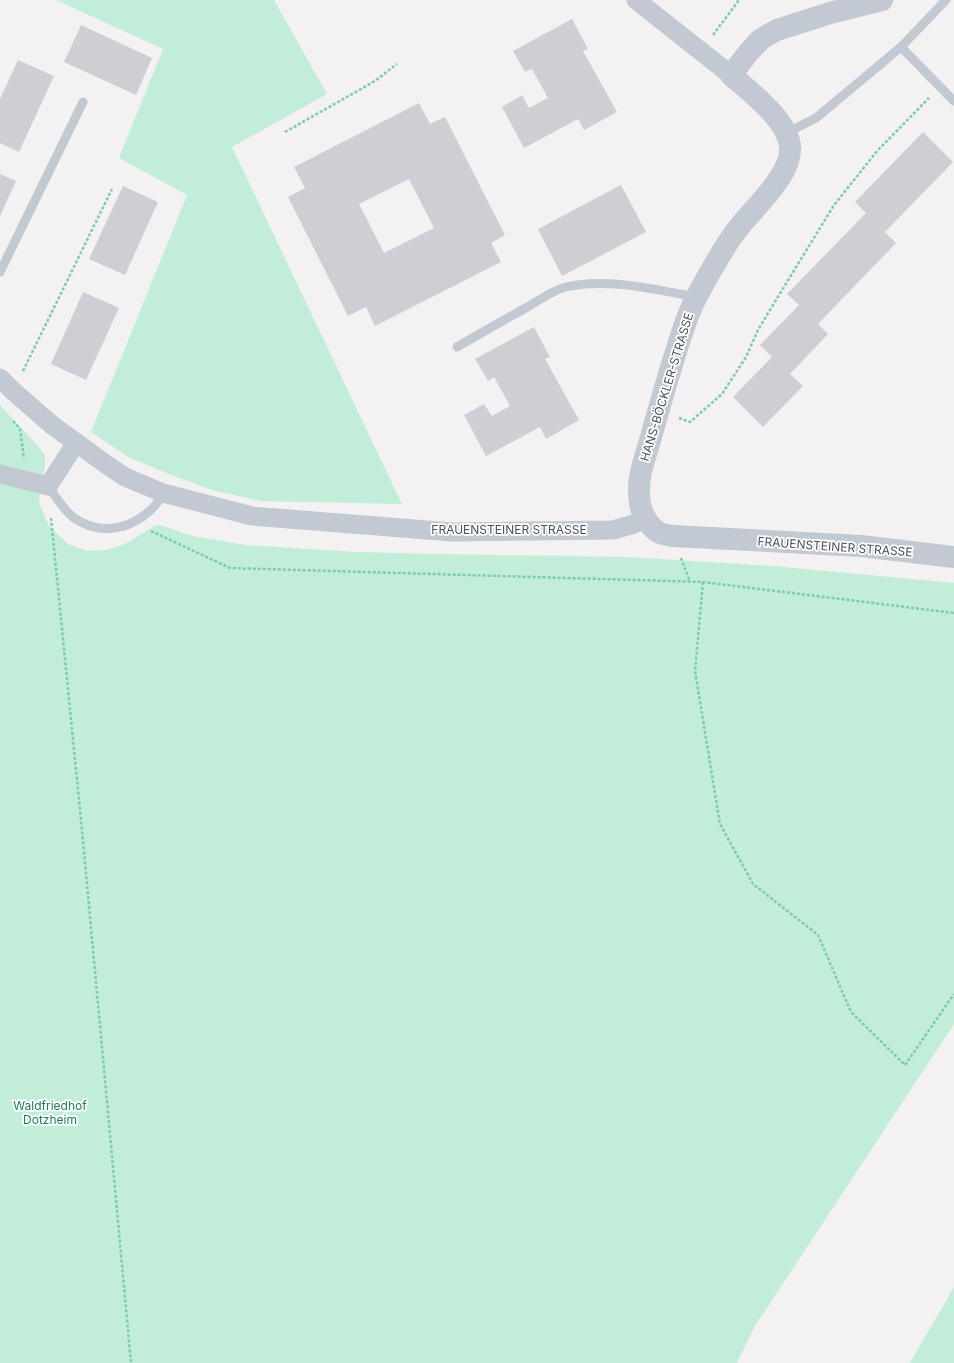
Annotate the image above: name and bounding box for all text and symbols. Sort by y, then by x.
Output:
street label: HANS-BÖCKLER-STRASSE [637,311,696,463]
street label: FRAUENSTEINER STRASSE [431,522,587,537]
street label: FRAUENSTEINER STRASSE [757,534,913,559]
park label: Waldfriedhof Dotzheim [13,1098,87,1127]

